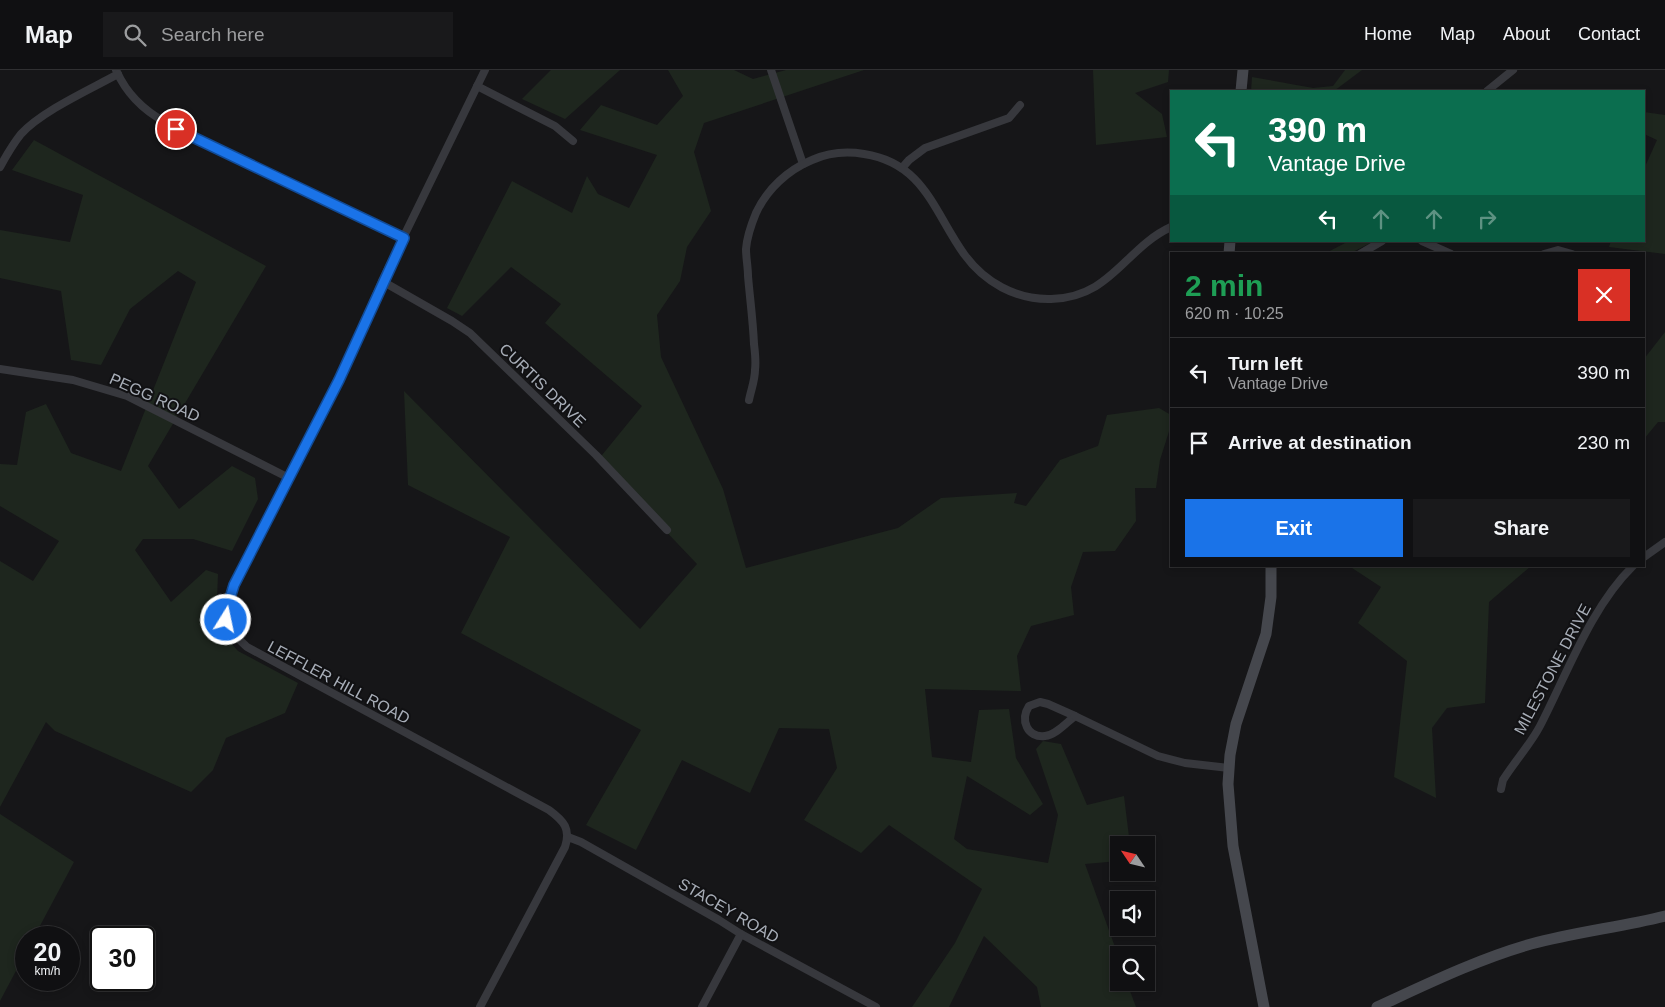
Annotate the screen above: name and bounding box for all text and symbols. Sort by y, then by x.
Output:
search box [103,12,453,57]
text: Map [25,21,73,48]
icon: search [121,21,149,49]
text: Search here [161,24,265,45]
text: Home [1364,24,1412,44]
text: Map [1440,24,1475,44]
text: About [1503,24,1550,44]
text: Contact [1578,24,1640,44]
pin [155,108,197,150]
icon: left [1185,110,1250,175]
text: 390 m [1268,110,1367,149]
icon: arrive [162,115,190,143]
text: Vantage Drive [1268,151,1406,176]
icon: left [1314,205,1342,233]
icon: ahead [1367,205,1395,233]
icon: ahead [1420,205,1448,233]
icon: right [1473,205,1501,233]
text: 2 min [1185,269,1263,302]
button: close [1578,269,1630,321]
text: 620 m · 10:25 [1185,305,1284,322]
street label: CURTIS DRIVE [496,340,589,431]
text: Turn left [1228,353,1303,374]
icon: left [1185,359,1213,387]
text: 390 m [1577,362,1630,383]
street label: PEGG ROAD [107,370,203,425]
text: Vantage Drive [1228,375,1328,392]
icon: arrive [1185,429,1213,457]
text: Arrive at destination [1228,432,1412,453]
text: 230 m [1577,432,1630,453]
button: Exit [1185,499,1403,557]
button: Share [1413,499,1630,557]
position arrow [199,593,251,645]
street label: MILESTONE DRIVE [1511,601,1594,737]
street label: LEFFLER HILL ROAD [265,638,413,727]
north arrow [1110,836,1155,881]
map controls [1110,836,1155,991]
street label: STACEY ROAD [675,875,782,946]
button: sound [1110,891,1155,936]
speed limit sign: 30 [90,926,155,991]
text: 20 [34,938,61,966]
button: search [1110,946,1155,991]
text: km/h [34,964,61,978]

